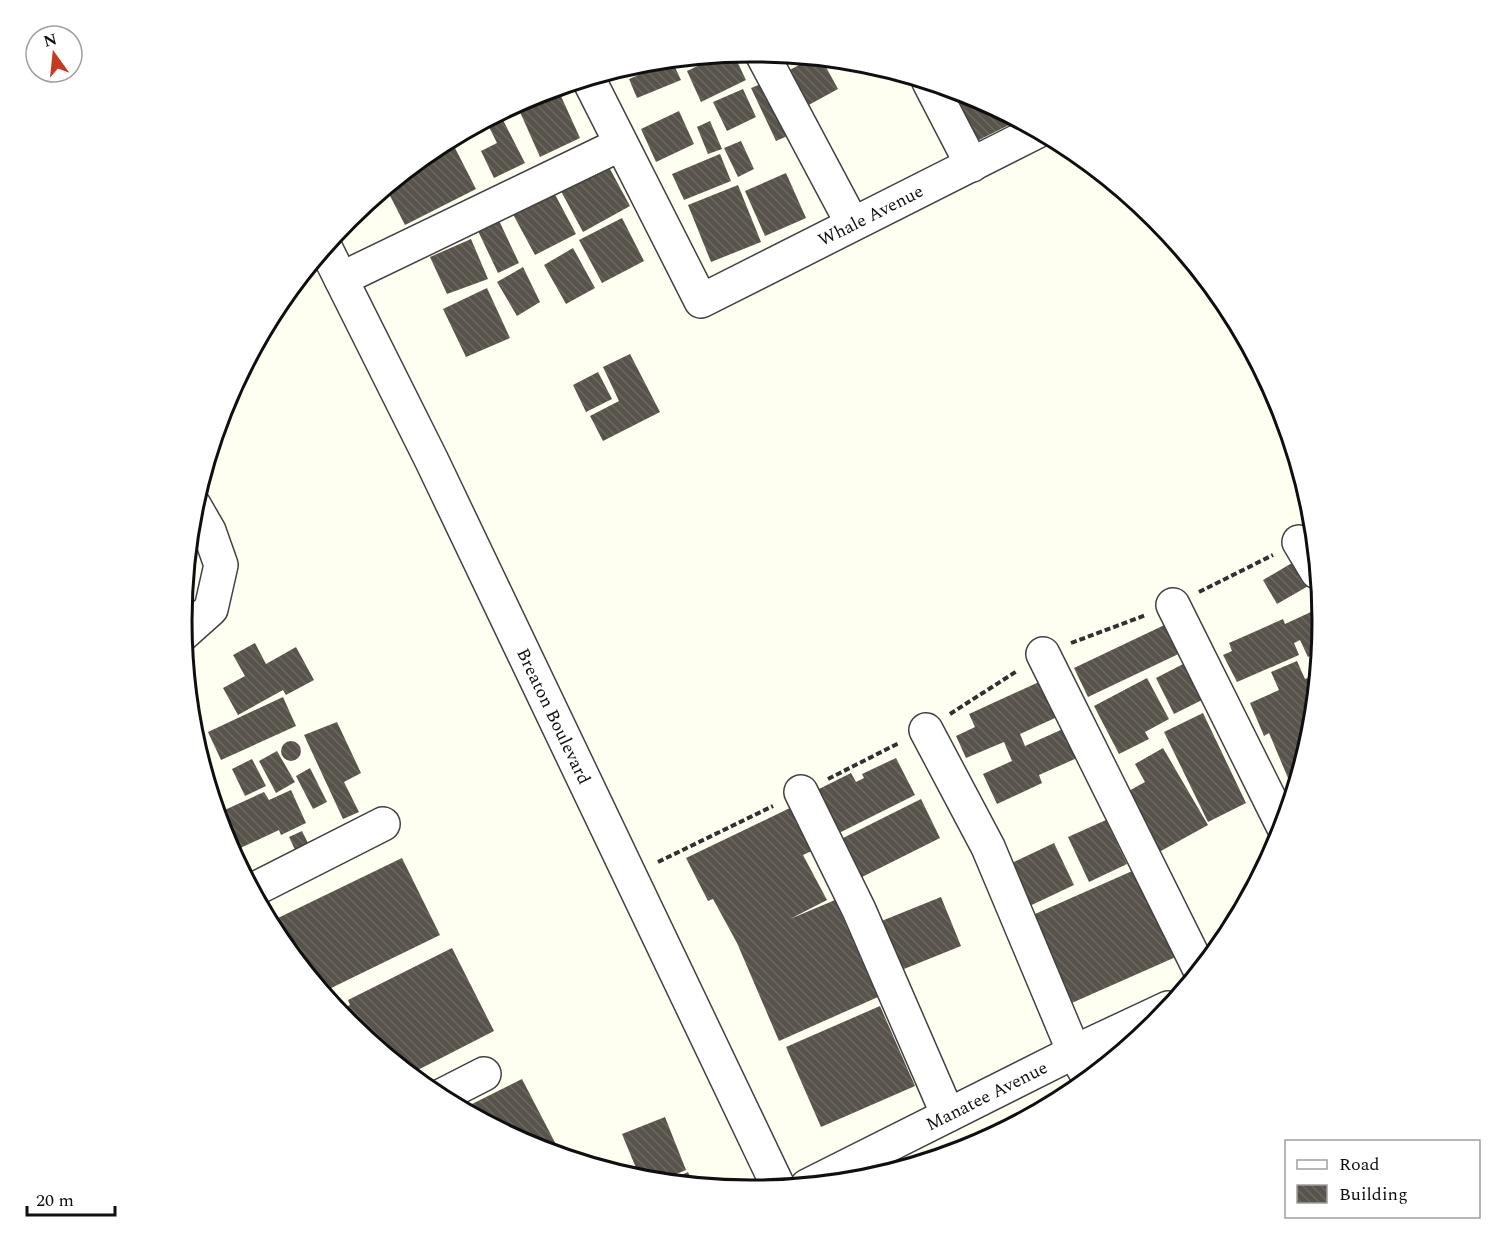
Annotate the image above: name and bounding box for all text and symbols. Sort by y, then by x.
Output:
north arrow [24,24,84,84]
text: N [41,27,60,54]
street label: Whale Avenue [813,178,928,253]
street label: Breaton Boulevard [510,643,598,789]
street label: Manatee Avenue [921,1054,1052,1138]
legend [1285,1140,1480,1218]
text: Road [1339,1151,1380,1178]
scale bar [27,1179,116,1217]
text: Building [1339,1181,1408,1208]
text: 20 m [36,1187,74,1214]

